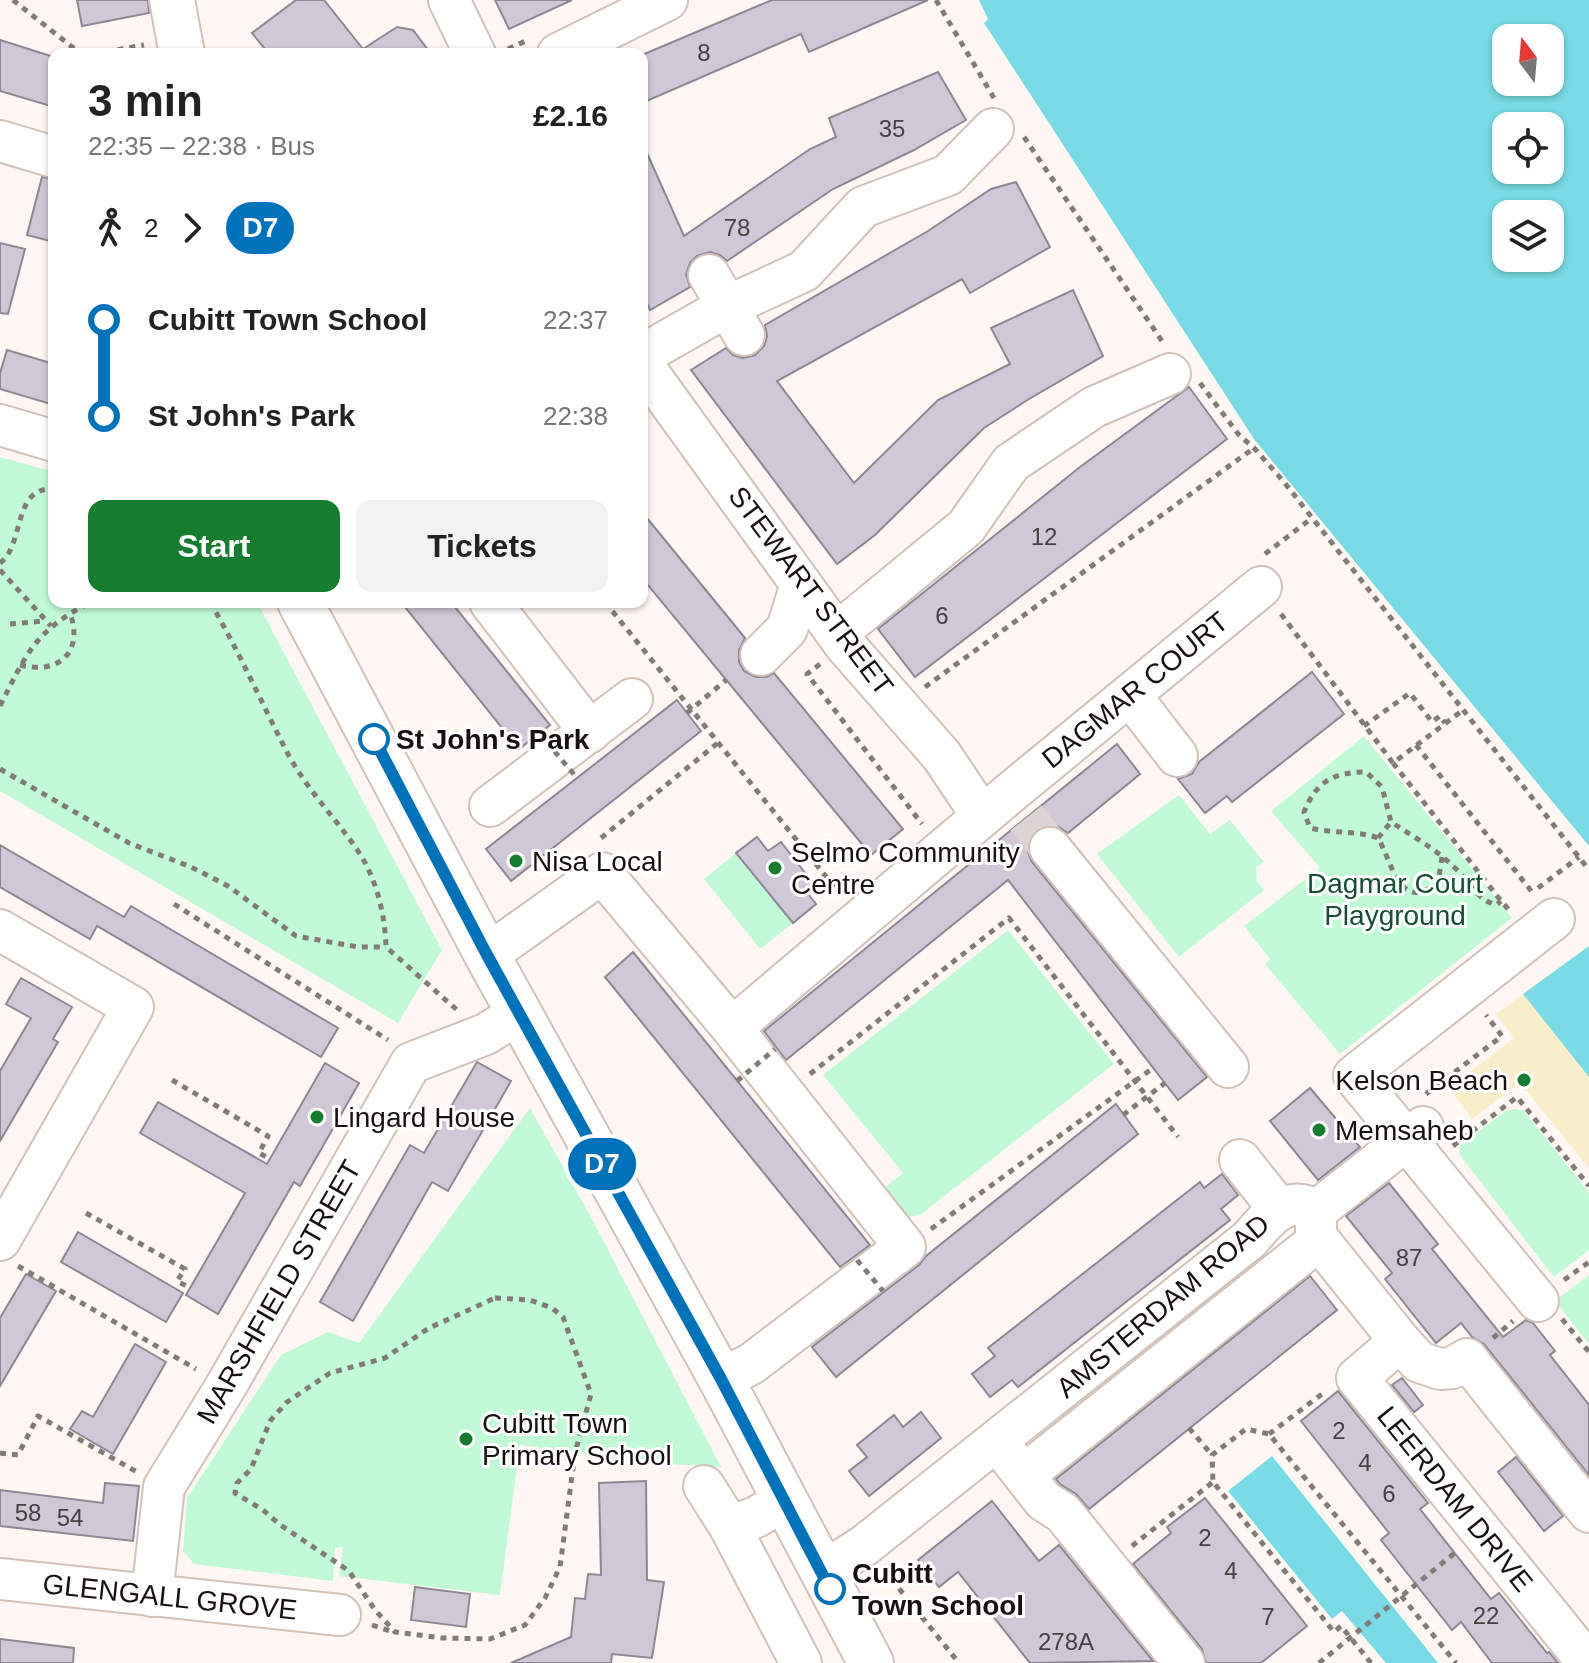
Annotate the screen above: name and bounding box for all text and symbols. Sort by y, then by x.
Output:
north arrow [1492,24,1564,96]
map controls [1492,24,1564,272]
house number: 8 [697,39,711,66]
text: 3 min [88,76,203,125]
text: £2.16 [533,99,608,132]
button: locate [1492,112,1564,184]
house number: 35 [879,115,905,142]
text: 22:35 – 22:38 · Bus [88,131,315,161]
button: layers [1492,200,1564,272]
icon: walk [88,206,132,250]
icon: forward [170,206,214,250]
text: D7 [242,212,278,243]
text: 2 [144,213,158,243]
house number: 78 [724,214,750,241]
text: Cubitt Town School [148,303,427,336]
text: 22:37 [543,305,608,335]
text: St John's Park [148,399,355,432]
text: 22:38 [543,401,608,431]
street label: STEWART STREET [722,481,900,701]
button: Start [88,500,340,592]
button: Tickets [356,500,608,592]
house number: 12 [1031,523,1057,550]
house number: 6 [935,602,949,629]
street label: DAGMAR COURT [1036,606,1234,774]
marker: St John's Park [359,724,389,754]
place label: St John's Park [396,724,590,755]
place label: Selmo Community Centre [791,837,1020,900]
place label: Nisa Local [532,846,663,877]
marker: Nisa Local [507,852,525,870]
marker: Selmo Community Centre [766,859,784,877]
park label: Dagmar Court Playground [1307,868,1483,931]
place label: Kelson Beach [1335,1065,1508,1096]
marker: Kelson Beach [1515,1071,1533,1089]
place label: Lingard House [333,1102,515,1133]
marker: Lingard House [308,1108,326,1126]
place label: Memsaheb [1335,1115,1474,1146]
marker: Memsaheb [1310,1121,1328,1139]
line badge: D7 [566,1138,638,1190]
text: D7 [584,1148,620,1179]
street label: MARSHFIELD STREET [191,1155,367,1429]
street label: AMSTERDAM ROAD [1051,1208,1275,1404]
house number: 87 [1396,1244,1422,1271]
street label: LEERDAM DRIVE [1371,1400,1539,1598]
place label: Cubitt Town Primary School [482,1408,672,1471]
house number: 2 [1332,1417,1346,1444]
marker: Cubitt Town Primary School [457,1430,475,1448]
house number: 4 [1358,1449,1372,1476]
house number: 6 [1382,1480,1396,1507]
house number: 58 [15,1499,41,1526]
house number: 54 [57,1504,83,1531]
house number: 2 [1198,1524,1212,1551]
house number: 4 [1224,1557,1238,1584]
place label: Cubitt Town School [852,1558,1024,1621]
street label: GLENGALL GROVE [41,1568,299,1626]
marker: Cubitt Town School [815,1574,845,1604]
house number: 22 [1473,1602,1499,1629]
house number: 7 [1261,1603,1275,1630]
house number: 278A [1038,1628,1094,1655]

